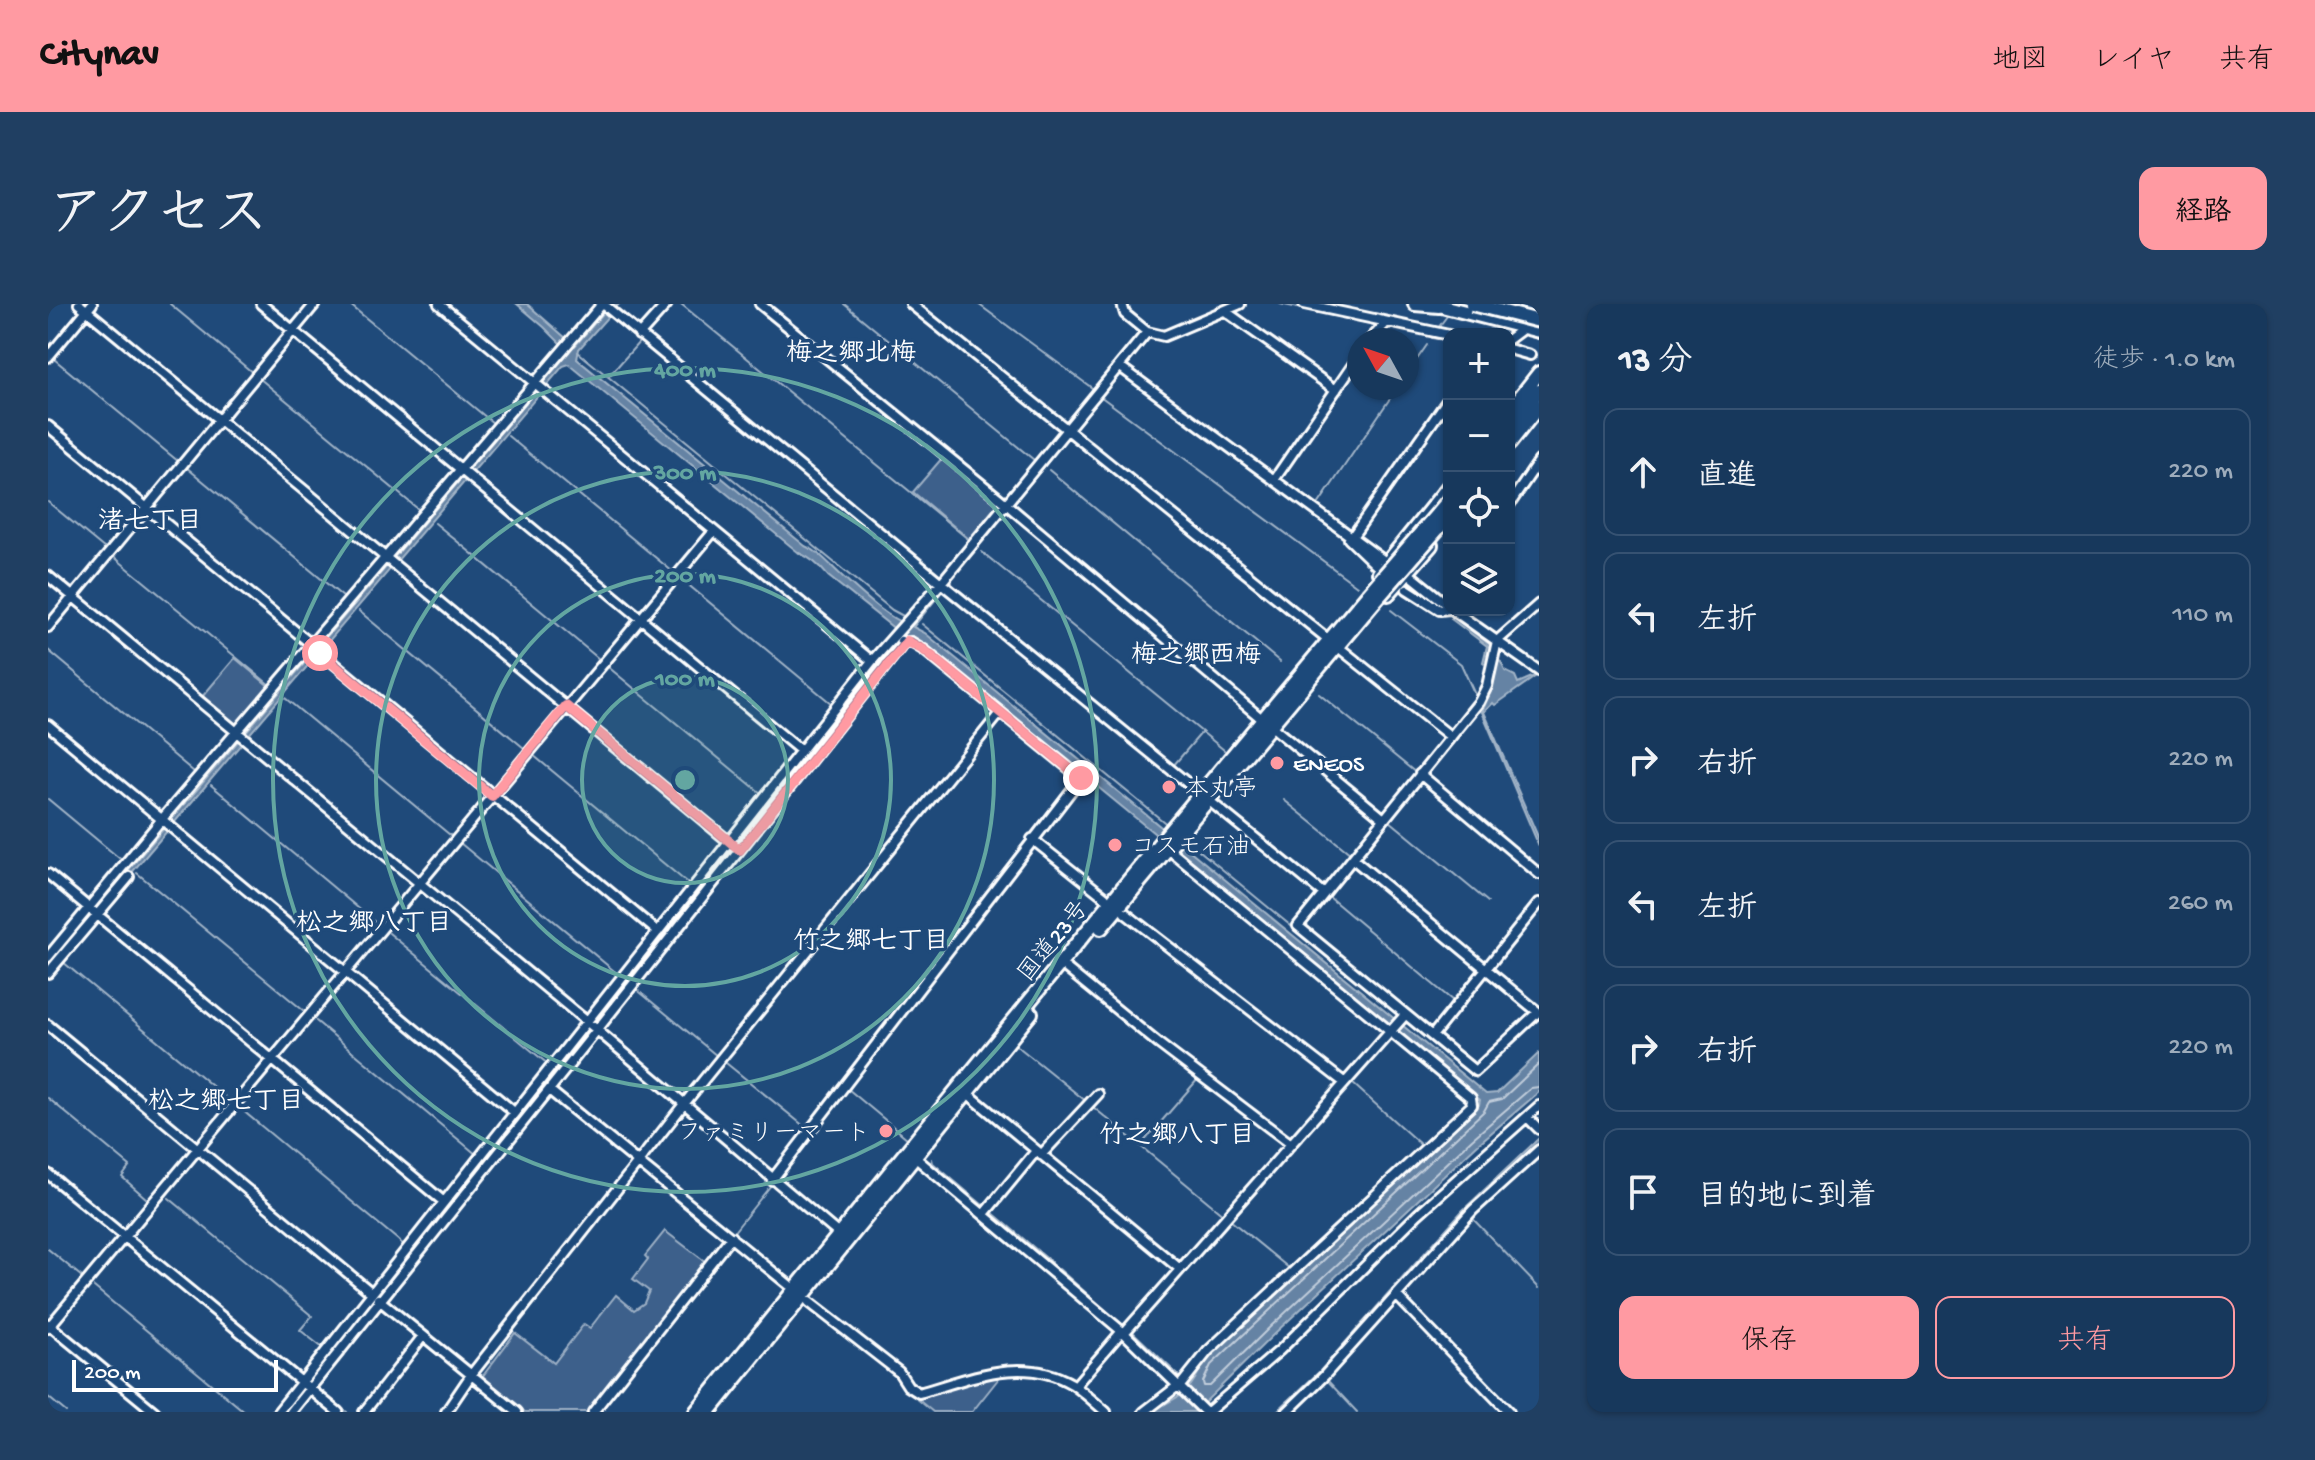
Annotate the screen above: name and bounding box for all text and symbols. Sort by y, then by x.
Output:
text: Citynav [40,34,159,78]
text: 地図 [1992,45,2048,78]
text: レイヤ [2092,45,2175,78]
text: 共有 [2219,45,2275,78]
button: 経路 [2139,167,2267,250]
text: アクセス [48,186,269,252]
north arrow [1347,328,1419,400]
map controls [1443,328,1515,616]
button: + [1443,328,1515,400]
district label: 梅之郷北梅 [786,339,916,371]
text: 13 分 [1619,343,1692,383]
text: 徒歩 · 1.0 km [2093,346,2235,377]
text: 400 m [653,357,716,386]
button: − [1443,400,1515,472]
icon: ahead [1621,450,1665,494]
text: 220 m [2168,457,2233,488]
text: 300 m [653,460,716,489]
text: 直進 [1697,461,1757,496]
button: locate [1443,472,1515,544]
district label: 渚七丁目 [98,507,202,539]
button: layers [1443,544,1515,616]
text: 200 m [654,563,716,592]
icon: left [1621,594,1665,638]
text: 110 m [2173,601,2233,632]
text: 左折 [1697,605,1757,640]
route start [302,635,338,671]
district label: 梅之郷西梅 [1131,641,1261,673]
text: 100 m [654,666,715,695]
icon: right [1621,738,1665,782]
text: 220 m [2168,745,2233,776]
text: 右折 [1697,749,1757,784]
place label: ENEOS [1293,752,1365,781]
marker: ENEOS [1268,754,1286,772]
route end [1063,760,1099,796]
centre of rings [671,766,699,794]
place label: 本丸亭 [1185,775,1257,805]
marker: 本丸亭 [1160,778,1178,796]
place label: コスモ石油 [1131,834,1250,863]
marker: コスモ石油 [1106,836,1124,854]
icon: left [1621,882,1665,926]
text: 260 m [2168,889,2233,920]
text: 左折 [1697,893,1757,928]
street label: 国道23号 [1012,895,1096,989]
district label: 松之郷八丁目 [296,909,452,941]
district label: 竹之郷七丁目 [793,927,949,959]
icon: right [1621,1026,1665,1070]
text: 220 m [2168,1033,2233,1064]
text: 右折 [1697,1037,1757,1072]
district label: 松之郷七丁目 [148,1087,304,1119]
place label: ファミリーマート [678,1120,870,1149]
district label: 竹之郷八丁目 [1099,1121,1255,1153]
marker: ファミリーマート [877,1122,895,1140]
icon: arrive [1621,1170,1665,1214]
text: 目的地に到着 [1697,1181,1877,1216]
button: 保存 [1619,1296,1919,1379]
button: 共有 [1935,1296,2235,1379]
scale bar [72,1356,278,1392]
text: 200 m [84,1361,141,1387]

